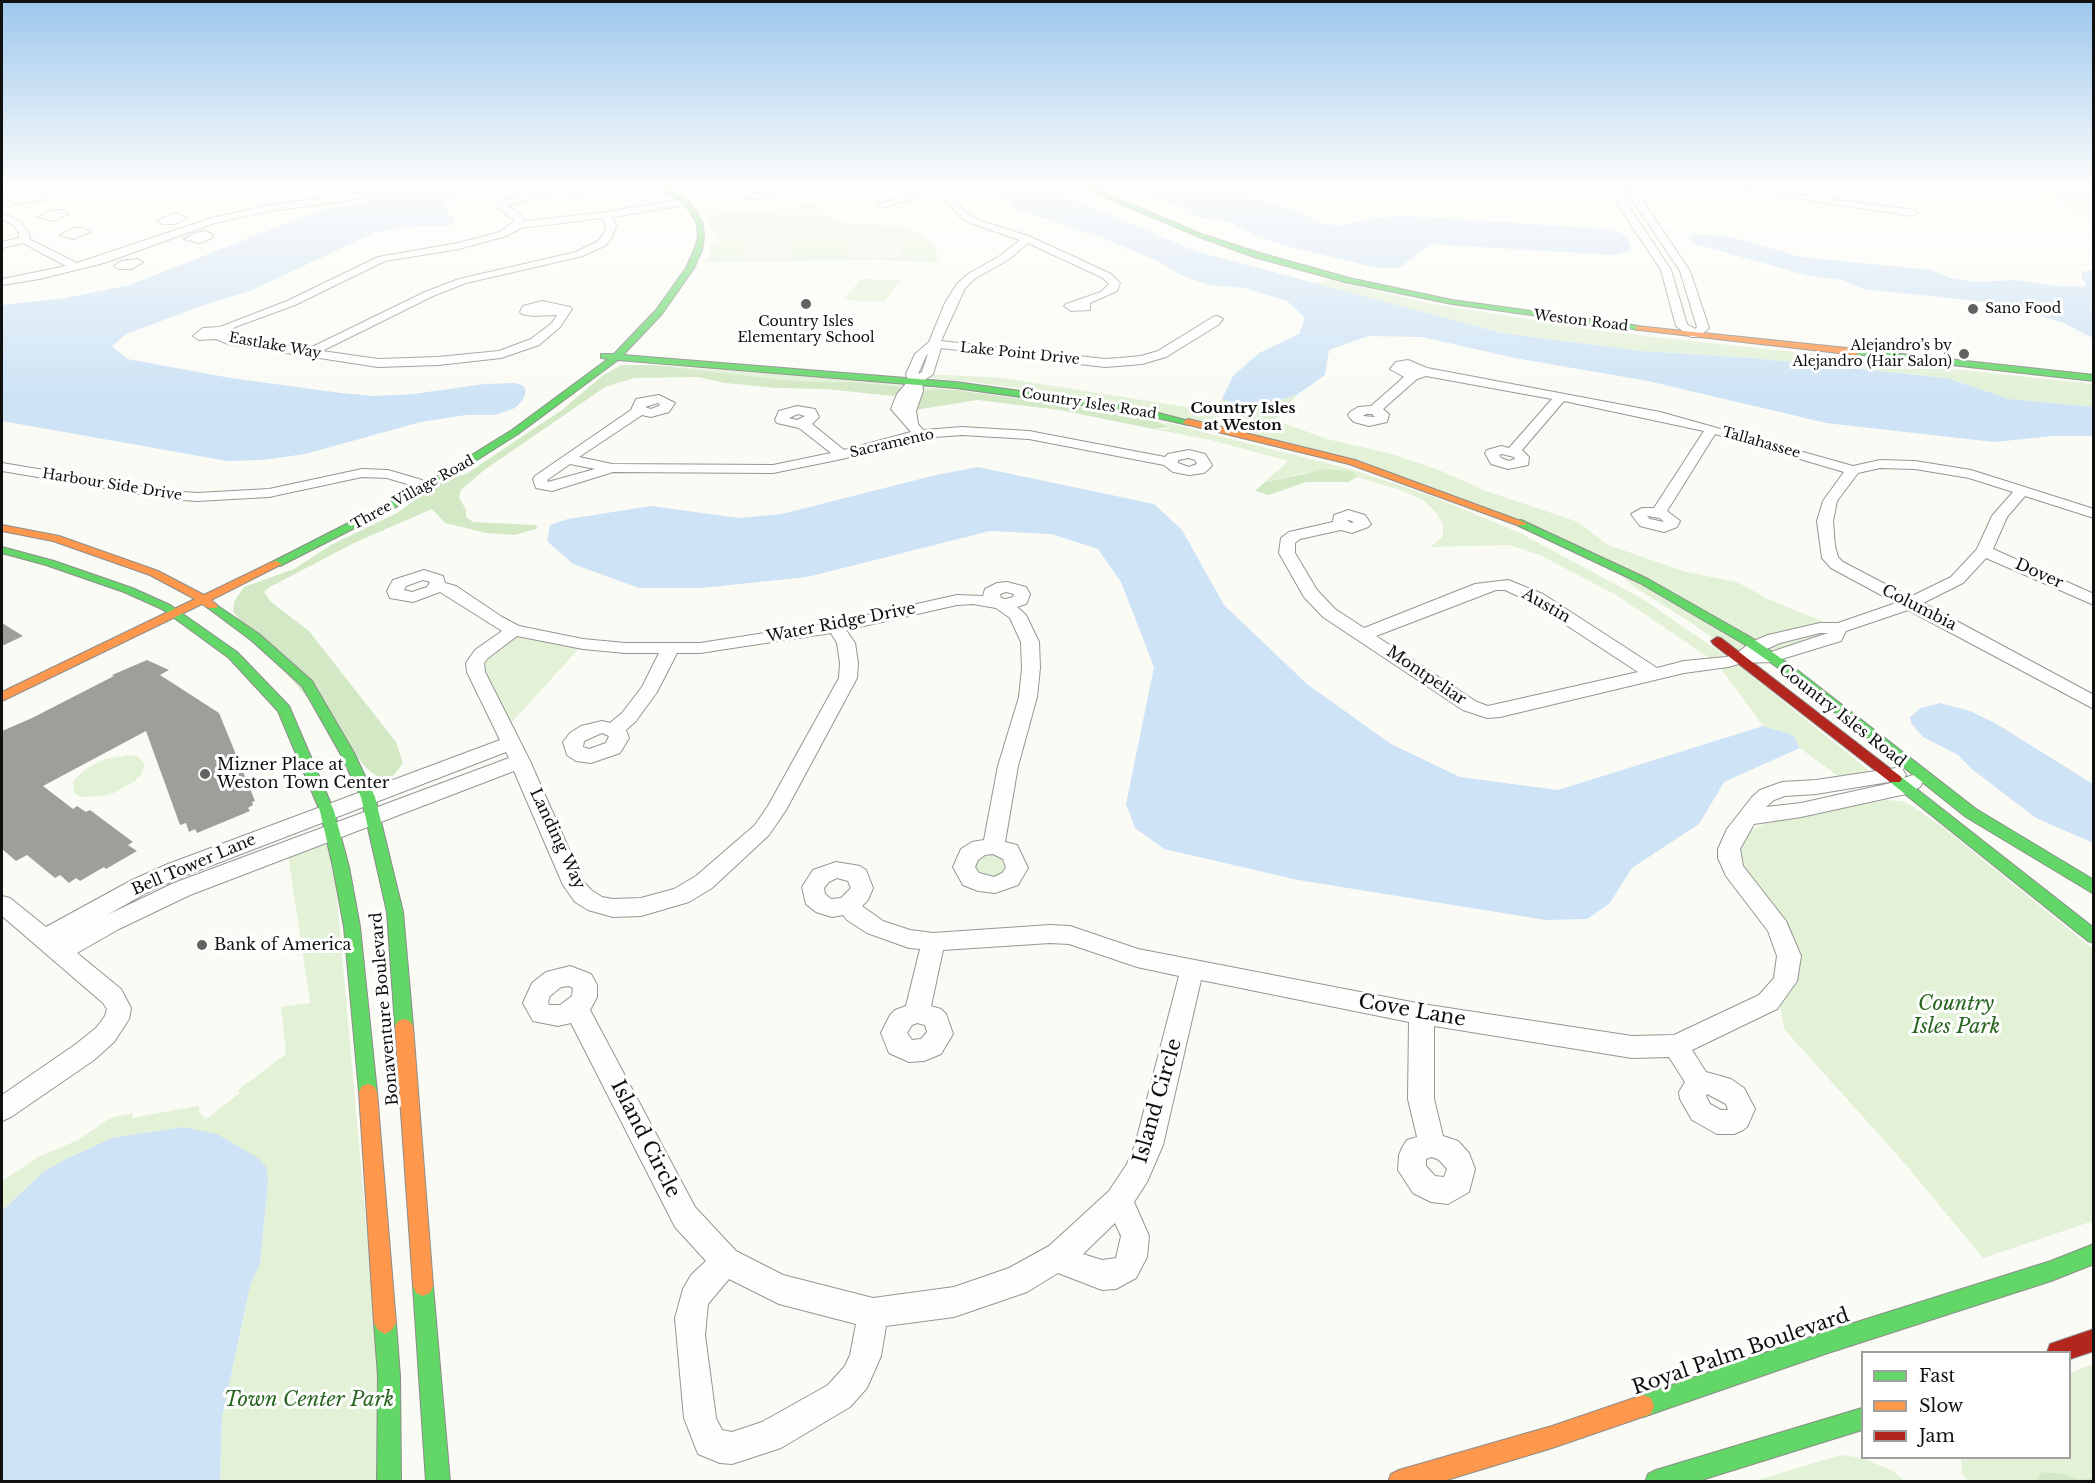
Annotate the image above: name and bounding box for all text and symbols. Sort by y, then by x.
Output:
marker: Country Isles Elementary School [799,297,813,311]
place label: Sano Food [1985,301,2061,317]
marker: Sano Food [1966,302,1980,316]
street label: Weston Road [1533,307,1629,335]
place label: Country Isles Elementary School [737,314,875,346]
street label: Eastlake Way [227,330,323,362]
place label: Alejandro’s by Alejandro (Hair Salon) [1792,338,1952,370]
street label: Lake Point Drive [959,339,1081,369]
marker: Alejandro’s by Alejandro (Hair Salon) [1957,347,1971,361]
street label: Country Isles Road [1020,385,1158,423]
district label: Country Isles at Weston [1190,400,1296,435]
street label: Tallahassee [1720,424,1802,462]
street label: Sacramento [848,426,936,462]
street label: Three Village Road [349,452,477,534]
street label: Harbour Side Drive [41,466,183,504]
street label: Dover [2012,555,2066,593]
street label: Columbia [1878,581,1960,635]
street label: Austin [1518,585,1574,627]
street label: Water Ridge Drive [765,599,917,647]
street label: Montpeliar [1383,642,1469,710]
street label: Country Isles Road [1775,660,1909,772]
place label: Mizner Place at Weston Town Center [217,755,389,793]
marker: Mizner Place at Weston Town Center [198,767,212,781]
street label: Landing Way [525,785,589,893]
street label: Bell Tower Lane [129,830,259,900]
street label: Bonaventure Boulevard [367,911,403,1107]
place label: Bank of America [214,935,351,955]
marker: Bank of America [195,938,209,952]
street label: Cove Lane [1356,990,1468,1032]
park label: Country Isles Park [1912,992,2000,1039]
street label: Island Circle [1129,1036,1187,1166]
street label: Island Circle [605,1076,685,1202]
street label: Royal Palm Boulevard [1629,1304,1853,1400]
legend [1861,1351,2071,1459]
text: Fast [1919,1365,1955,1387]
park label: Town Center Park [224,1388,394,1412]
text: Slow [1919,1395,1963,1417]
text: Jam [1919,1425,1955,1447]

